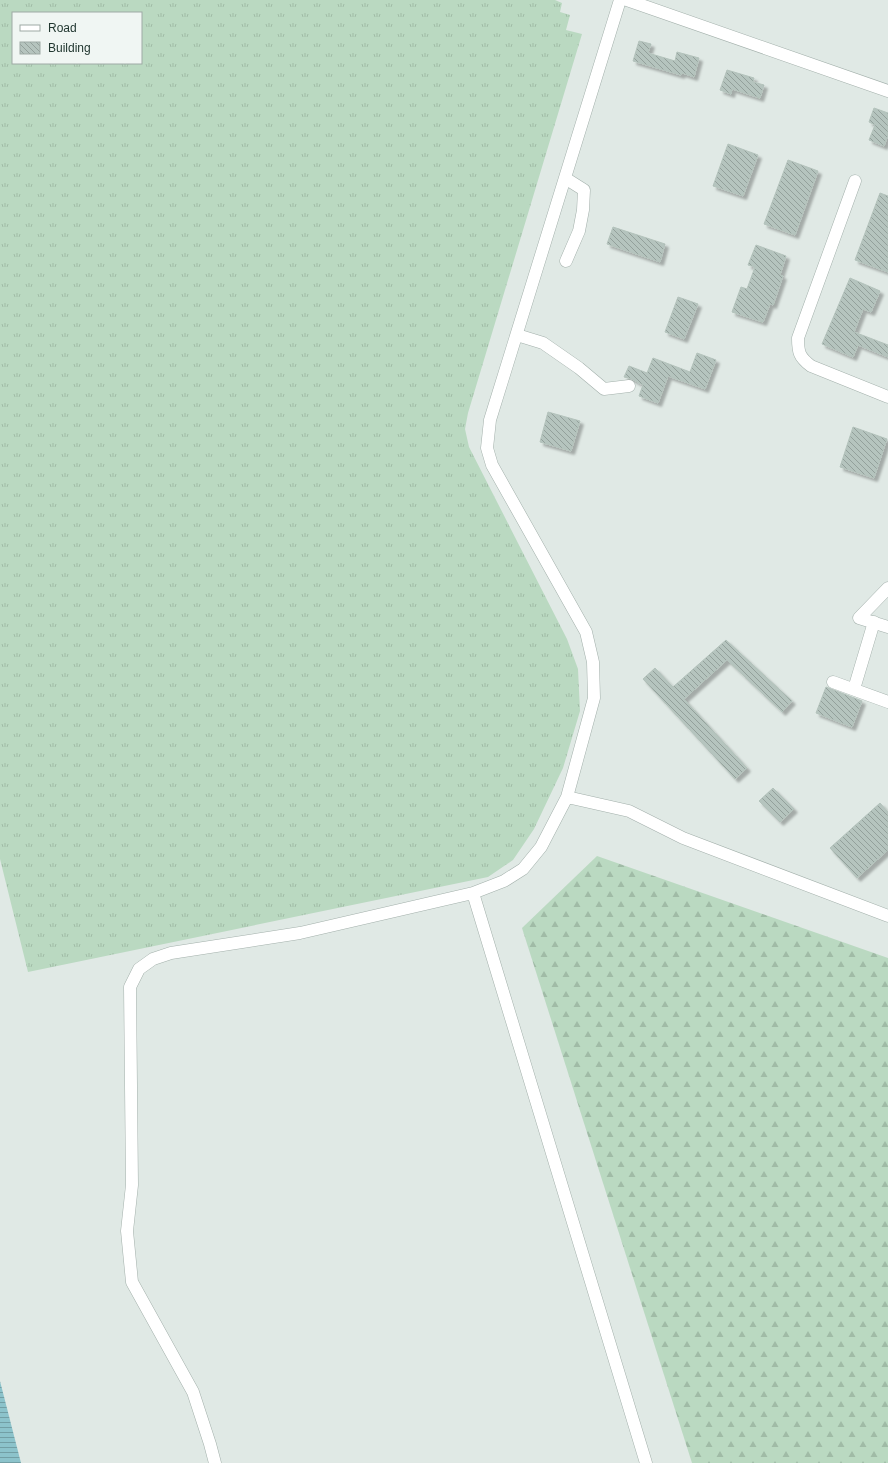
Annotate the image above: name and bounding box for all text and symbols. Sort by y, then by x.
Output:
legend [12,12,142,64]
text: Road [48,21,77,35]
text: Building [48,41,91,55]

